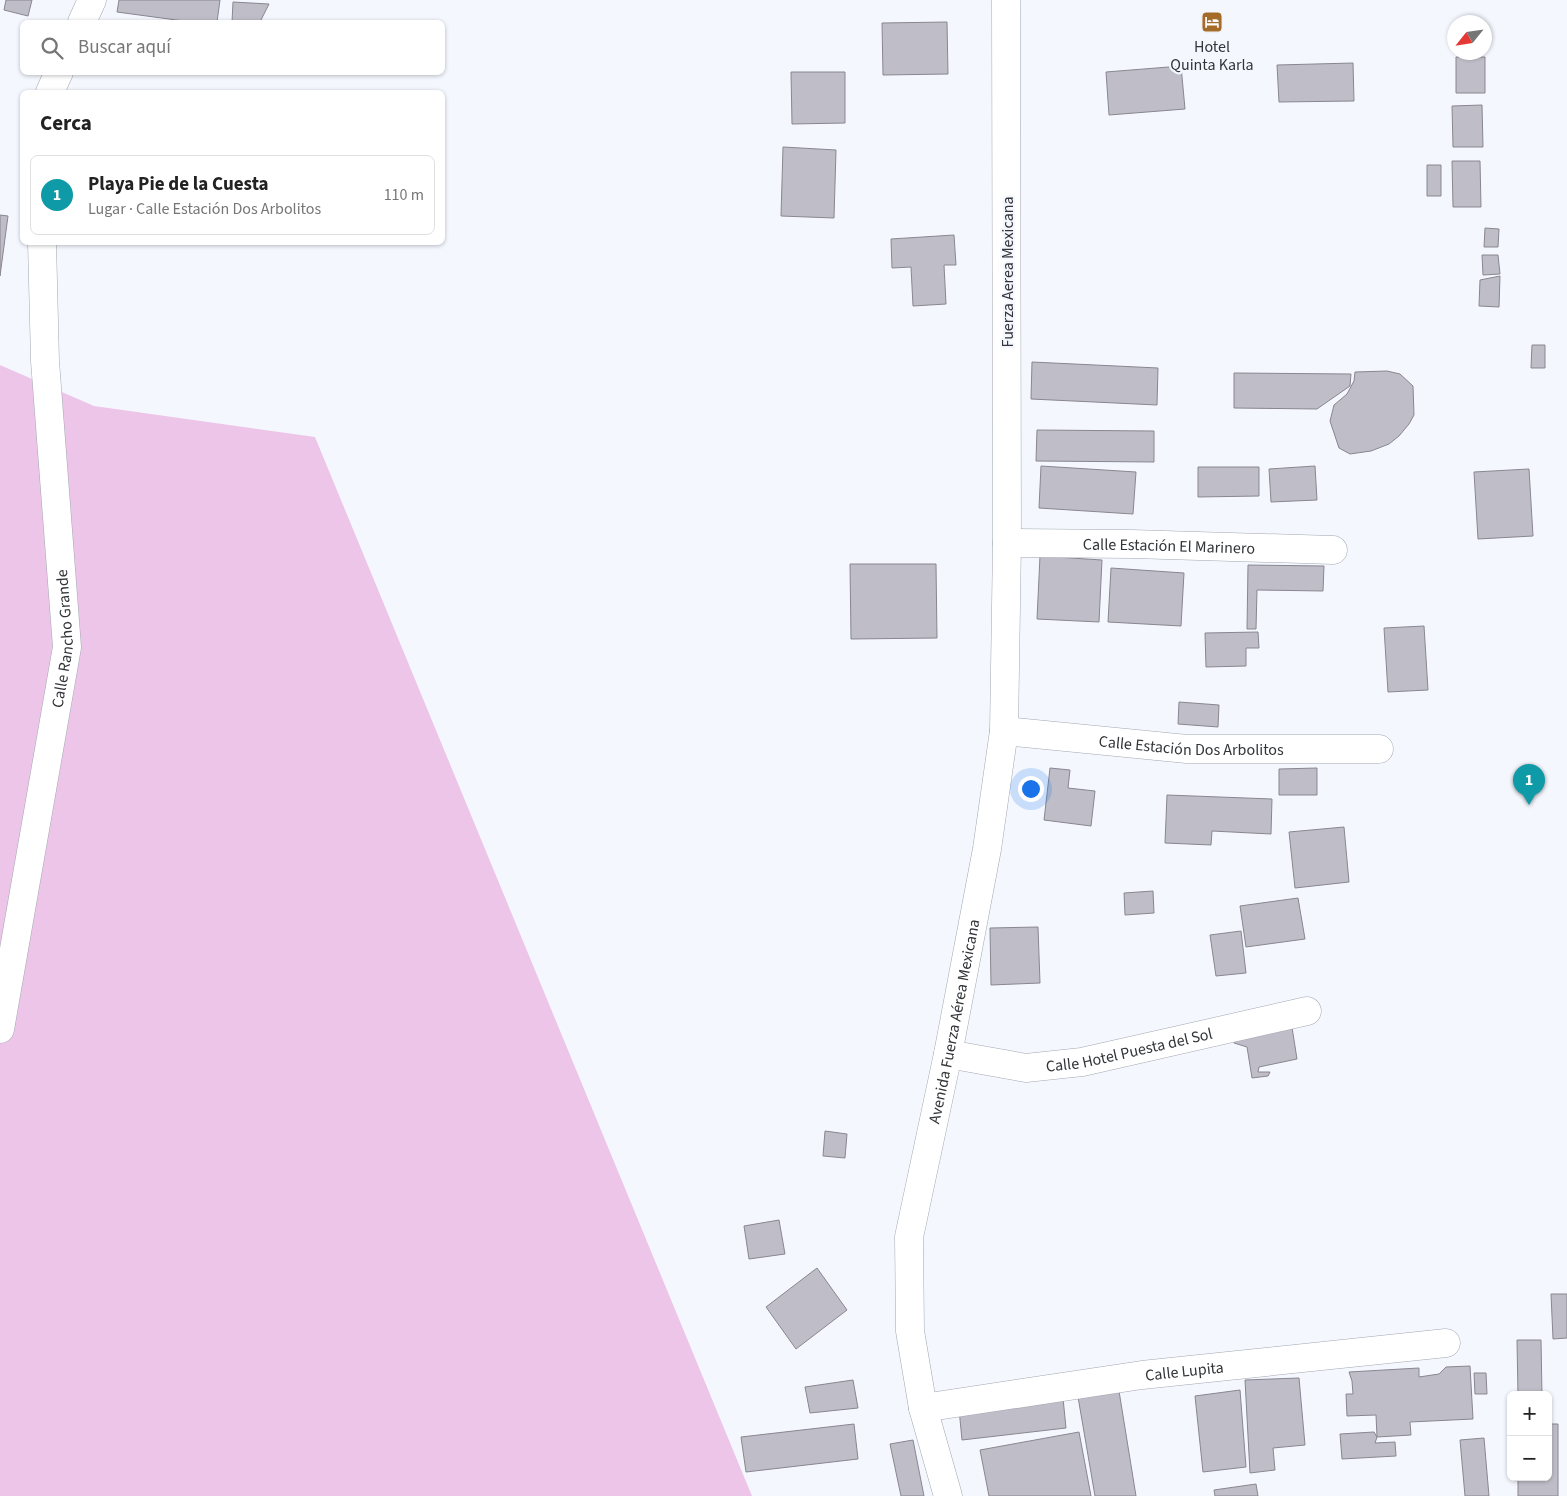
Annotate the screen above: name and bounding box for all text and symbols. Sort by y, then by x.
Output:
hotel icon: Hotel Quinta Karla [1200,10,1224,34]
north arrow [1447,15,1492,60]
search box [20,20,445,75]
icon: search [38,34,66,62]
text: Buscar aquí [78,34,171,61]
place label: Hotel Quinta Karla [1170,36,1254,76]
text: Cerca [40,108,92,138]
text: Playa Pie de la Cuesta [88,171,269,198]
text: 1 [53,184,61,206]
text: 110 m [384,184,424,206]
street label: Fuerza Aerea Mexicana [997,196,1019,348]
text: Lugar · Calle Estación Dos Arbolitos [88,198,321,220]
street label: Calle Estación El Marinero [1083,534,1255,560]
street label: Calle Rancho Grande [47,569,79,710]
street label: Calle Estación Dos Arbolitos [1098,730,1284,761]
pin: 1 [1513,764,1545,805]
your location [1018,776,1044,802]
street label: Avenida Fuerza Aérea Mexicana [923,917,985,1126]
street label: Calle Hotel Puesta del Sol [1045,1023,1215,1078]
street label: Calle Lupita [1144,1356,1225,1387]
map controls [1507,1391,1552,1481]
button: + [1507,1391,1552,1436]
button: − [1507,1436,1552,1481]

